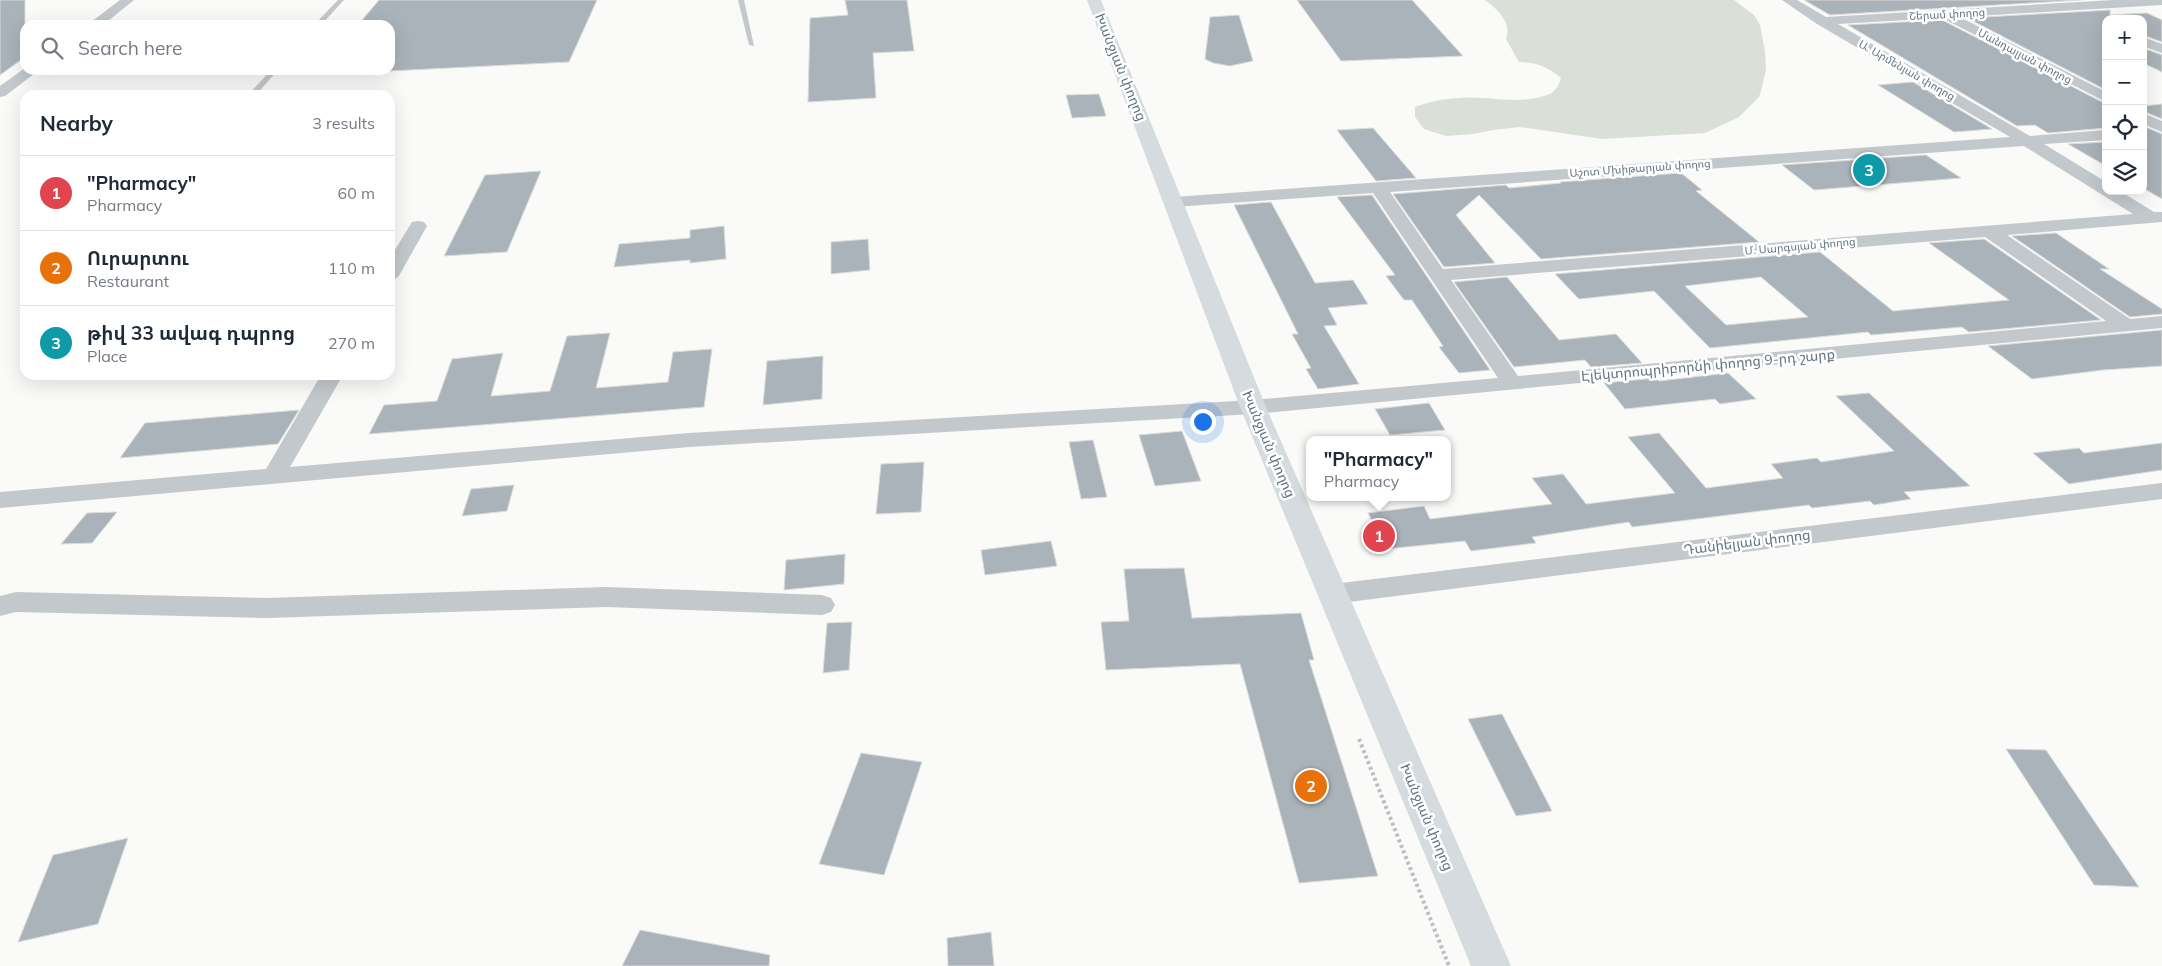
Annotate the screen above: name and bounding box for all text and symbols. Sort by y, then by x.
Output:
street label: Շերամ փողոց [1909,5,1985,23]
street label: Խանջյան փողոց [1091,10,1151,124]
map controls [2102,15,2147,195]
button: + [2102,15,2147,60]
search box [20,20,395,75]
street label: Մանդալյան փողոց [1976,25,2074,87]
icon: search [38,34,66,62]
text: Search here [78,36,182,60]
street label: Ա. Արմենյան փողոց [1856,37,1958,103]
button: − [2102,60,2147,105]
button: locate [2102,105,2147,150]
text: Nearby [40,110,113,136]
text: 3 results [312,113,375,133]
button: layers [2102,150,2147,195]
pin: 3 [1853,151,1885,189]
street label: Աշոտ Մխիթարյան փողոց [1569,156,1711,180]
text: "Pharmacy" [87,171,196,195]
text: 1 [51,183,61,203]
text: 60 m [338,183,375,203]
text: Pharmacy [87,195,162,215]
street label: Մ. Սարգսյան փողոց [1744,234,1856,258]
text: Ուրարտու [87,246,189,270]
text: 2 [51,258,61,278]
text: 110 m [328,258,375,278]
text: Restaurant [87,271,169,291]
text: թիվ 33 ավագ դպրոց [87,321,295,345]
text: 3 [51,333,61,353]
text: 270 m [328,333,375,353]
street label: Էլեկտրոպրիբորնի փողոց 9-րդ շարք [1580,345,1836,385]
text: Place [87,346,127,366]
street label: Խանջյան փողոց [1238,388,1300,500]
your location [1190,409,1216,435]
popup [1306,436,1451,501]
text: "Pharmacy" [1324,447,1433,471]
text: Pharmacy [1324,471,1399,491]
pin: 1 [1363,517,1395,555]
street label: Դանիելյան փողոց [1683,525,1811,559]
street label: Խանջյան փողոց [1396,761,1458,873]
pin: 2 [1295,767,1327,805]

